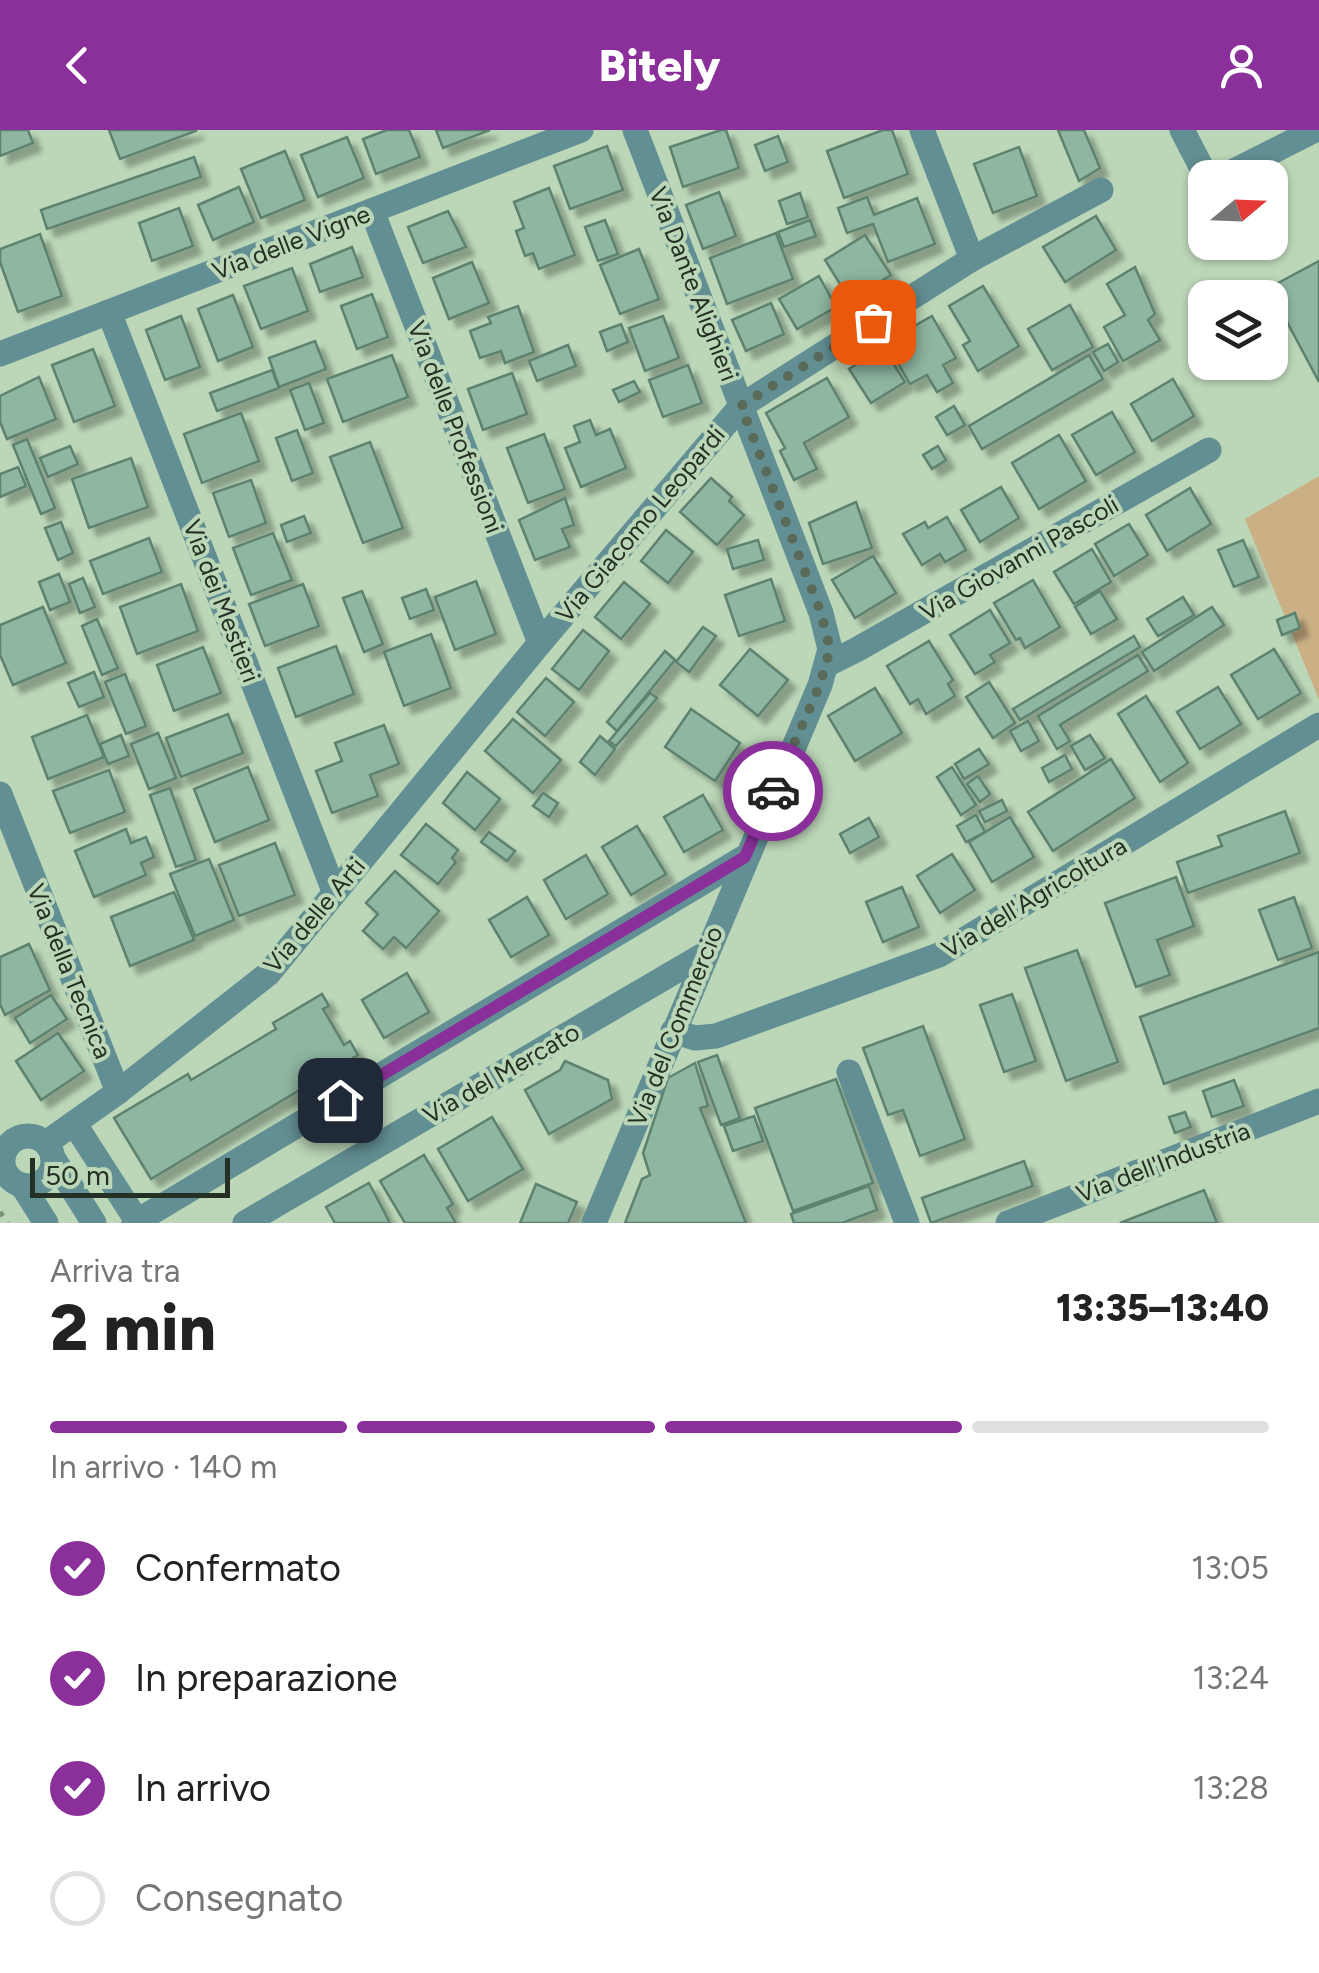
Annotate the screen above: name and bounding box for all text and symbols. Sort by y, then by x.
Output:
icon: back [50,38,105,93]
text: Bitely [599,38,720,92]
icon: person [1214,38,1269,93]
north arrow [1188,160,1288,260]
map controls [1188,160,1288,380]
street label: Via Dante Alighieri [643,183,745,385]
street label: Via delle Vigne [208,198,374,286]
pin [831,280,916,365]
button: layers [1188,280,1288,380]
icon: bag [846,295,901,350]
street label: Via delle Professioni [402,317,510,537]
street label: Via Giacomo Leopardi [549,420,731,628]
street label: Via Giovanni Pascoli [914,489,1124,627]
street label: Via dei Mestieri [177,515,267,687]
courier [723,741,823,841]
icon: car [746,764,801,819]
street label: Via dell'Agricoltura [936,830,1132,964]
street label: Via delle Arti [257,851,371,979]
street label: Via della Tecnica [21,879,119,1063]
street label: Via del Commercio [621,922,729,1130]
street label: Via del Mercato [418,1016,584,1130]
pin [298,1058,383,1143]
icon: home [313,1073,368,1128]
street label: Via dell'Industria [1072,1115,1254,1209]
scale bar [30,1153,230,1198]
text: 50 m [45,1158,110,1192]
text: Arriva tra [50,1252,180,1290]
text: 13:35–13:40 [1056,1285,1269,1331]
text: 2 min [50,1288,216,1366]
text: In arrivo · 140 m [50,1448,277,1486]
icon: check [50,1541,105,1596]
text: Confermato [135,1545,341,1591]
text: 13:05 [1191,1549,1269,1587]
icon: check [50,1651,105,1706]
text: In preparazione [135,1655,397,1701]
text: 13:24 [1193,1659,1269,1697]
icon: check [50,1761,105,1816]
text: In arrivo [135,1765,271,1811]
text: 13:28 [1193,1769,1269,1807]
text: Consegnato [135,1875,343,1921]

